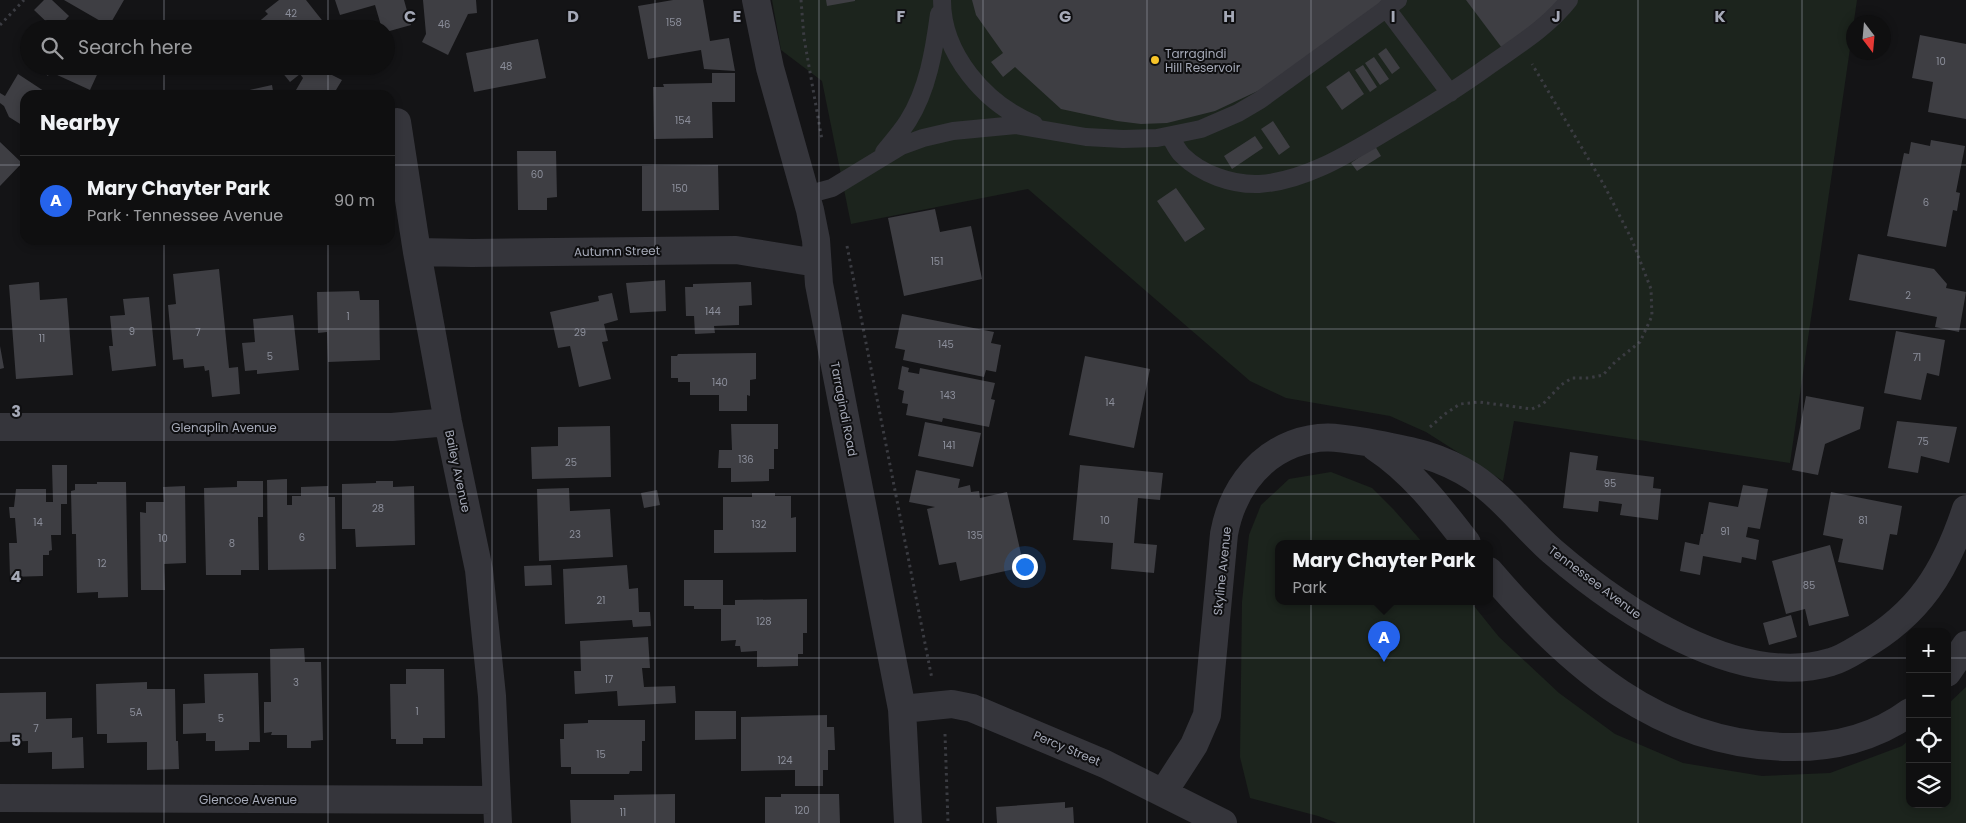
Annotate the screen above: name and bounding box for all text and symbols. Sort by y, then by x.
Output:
text: C [404,5,416,28]
text: D [567,5,579,28]
text: E [733,5,741,28]
text: F [897,5,906,28]
text: G [1059,5,1071,28]
text: H [1223,5,1235,28]
text: I [1391,5,1395,28]
text: J [1551,5,1561,28]
text: K [1714,5,1726,28]
house number: 42 [285,6,297,21]
house number: 158 [666,15,682,30]
north arrow [1846,15,1891,60]
house number: 46 [438,17,450,32]
search box [20,20,395,75]
icon: search [38,34,66,62]
text: Search here [78,34,192,61]
place label: Tarragindi Hill Reservoir [1165,45,1241,76]
marker: Tarragindi Hill Reservoir [1149,54,1161,66]
house number: 10 [1936,54,1946,69]
house number: 48 [500,59,512,74]
text: Nearby [40,108,120,137]
house number: 154 [675,113,691,128]
house number: 60 [531,167,543,182]
text: Mary Chayter Park [87,175,270,202]
house number: 150 [672,181,688,196]
text: A [50,189,62,212]
text: 90 m [334,189,375,212]
house number: 6 [1923,195,1929,210]
text: Park · Tennessee Avenue [87,204,283,227]
street label: Autumn Street [574,242,660,260]
house number: 151 [931,254,943,269]
house number: 2 [1905,288,1911,303]
house number: 144 [705,304,721,319]
house number: 1 [346,309,350,324]
house number: 9 [129,324,135,339]
house number: 7 [195,325,201,340]
house number: 29 [574,325,586,340]
house number: 11 [39,331,45,346]
house number: 145 [938,337,954,352]
house number: 5 [267,349,273,364]
house number: 71 [1913,350,1921,365]
street label: Tarragindi Road [827,360,861,458]
house number: 140 [712,375,728,390]
house number: 143 [940,388,956,403]
house number: 14 [1105,395,1115,410]
text: 3 [11,400,21,423]
street label: Glenaplin Avenue [171,419,277,436]
street label: Bailey Avenue [441,428,475,514]
house number: 75 [1917,434,1929,449]
house number: 141 [943,438,955,453]
house number: 136 [738,452,754,467]
house number: 25 [565,455,577,470]
house number: 95 [1604,476,1616,491]
house number: 28 [372,501,384,516]
house number: 10 [1100,513,1110,528]
house number: 81 [1858,513,1868,528]
house number: 14 [33,515,43,530]
house number: 132 [752,517,767,532]
house number: 91 [1720,524,1730,539]
street label: Skyline Avenue [1209,526,1235,616]
house number: 23 [569,527,581,542]
house number: 135 [967,528,983,543]
house number: 6 [299,530,305,545]
house number: 10 [158,531,168,546]
house number: 8 [229,536,235,551]
popup [1275,540,1493,605]
street label: Tennessee Avenue [1545,541,1645,623]
text: Mary Chayter Park [1293,547,1475,574]
your location [1012,554,1038,580]
house number: 12 [98,556,107,571]
text: 4 [11,565,22,588]
text: Park [1293,576,1327,599]
house number: 85 [1803,578,1815,593]
house number: 21 [597,593,605,608]
house number: 128 [756,614,772,629]
pin: A [1368,621,1400,662]
map controls [1906,628,1951,808]
button: + [1906,628,1951,673]
house number: 17 [605,672,614,687]
button: − [1906,673,1951,718]
house number: 3 [293,675,299,690]
house number: 1 [415,704,419,719]
house number: 5A [129,705,143,720]
house number: 5 [218,711,224,726]
button: locate [1906,718,1951,763]
house number: 7 [33,721,39,736]
street label: Percy Street [1031,726,1103,770]
text: 5 [11,729,21,752]
house number: 15 [596,747,606,762]
house number: 124 [777,753,793,768]
button: layers [1906,763,1951,808]
street label: Glencoe Avenue [199,791,297,808]
house number: 120 [794,803,810,818]
house number: 11 [620,805,626,820]

